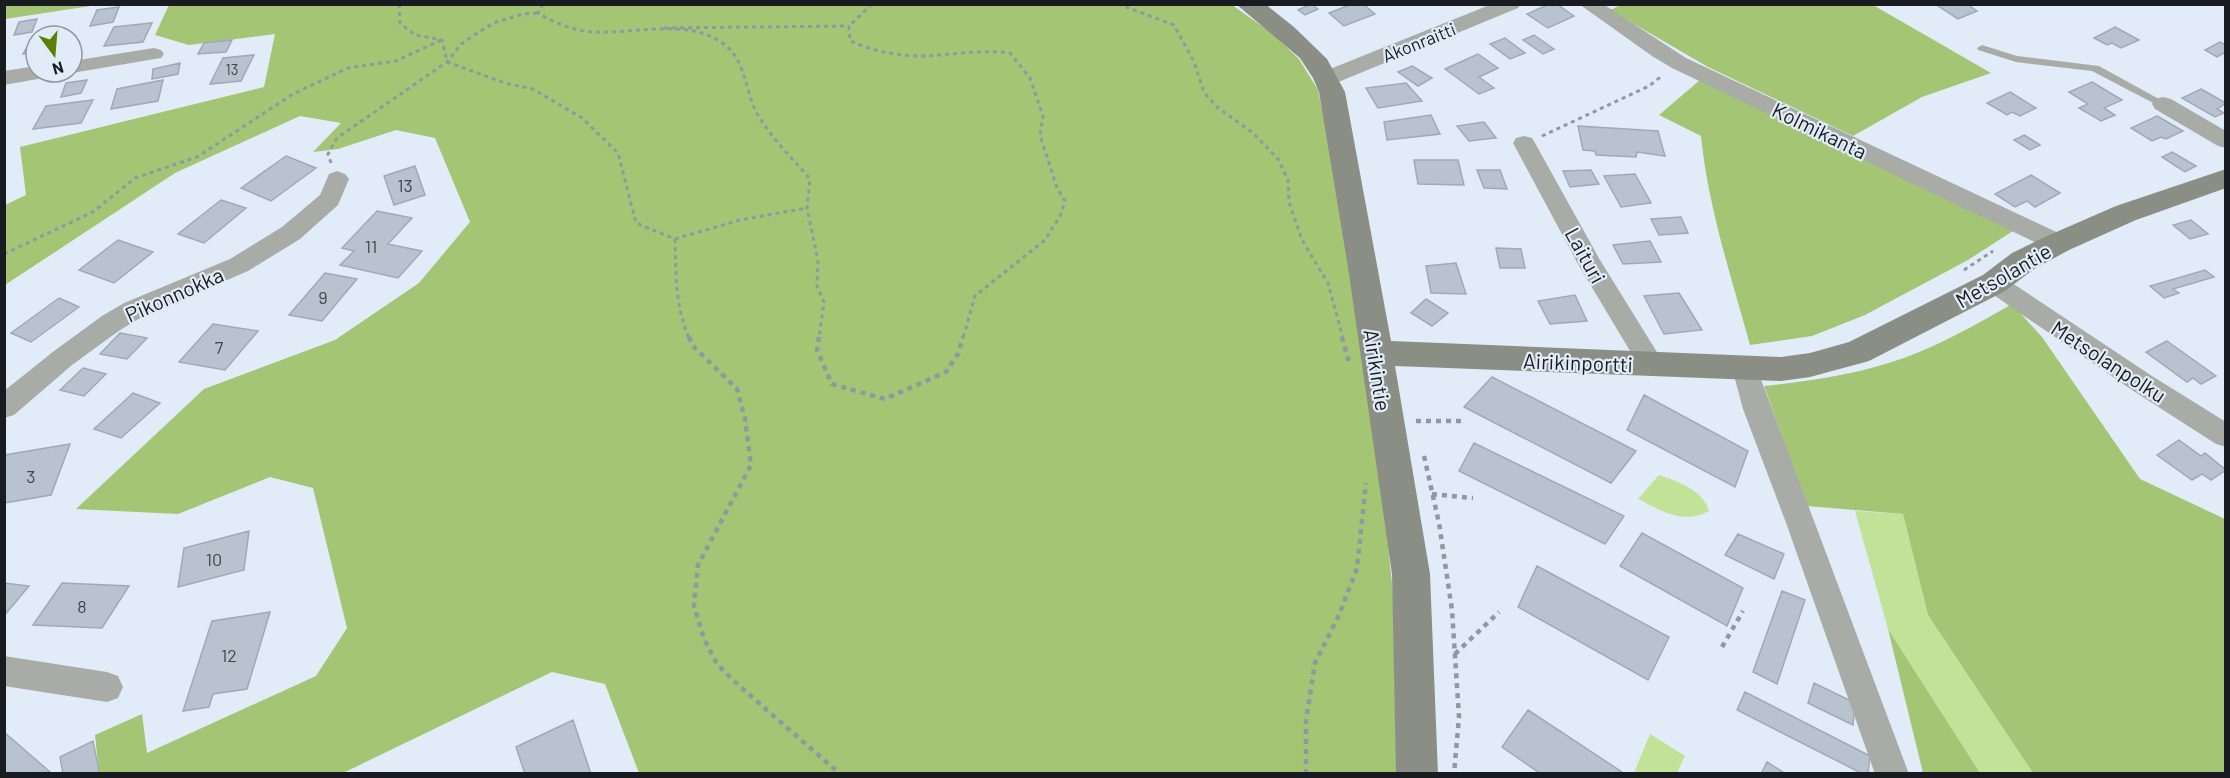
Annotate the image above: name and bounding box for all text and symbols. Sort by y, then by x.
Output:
street label: Akonraitti [1379,17,1459,67]
north arrow [24,24,84,84]
text: N [51,58,66,79]
house number: 13 [226,60,238,78]
street label: Kolmikanta [1769,96,1871,164]
house number: 13 [397,174,413,196]
street label: Laituri [1561,223,1611,287]
house number: 11 [365,235,377,257]
street label: Metsolantie [1951,238,2055,312]
street label: Pikonnokka [121,261,227,327]
house number: 9 [318,286,328,308]
street label: Metsolanpolku [2047,315,2171,407]
street label: Airikintie [1359,327,1397,413]
house number: 7 [215,336,224,358]
street label: Airikinportti [1523,348,1633,376]
house number: 3 [26,465,36,487]
house number: 10 [206,548,222,570]
house number: 8 [77,595,87,617]
house number: 12 [221,644,237,666]

